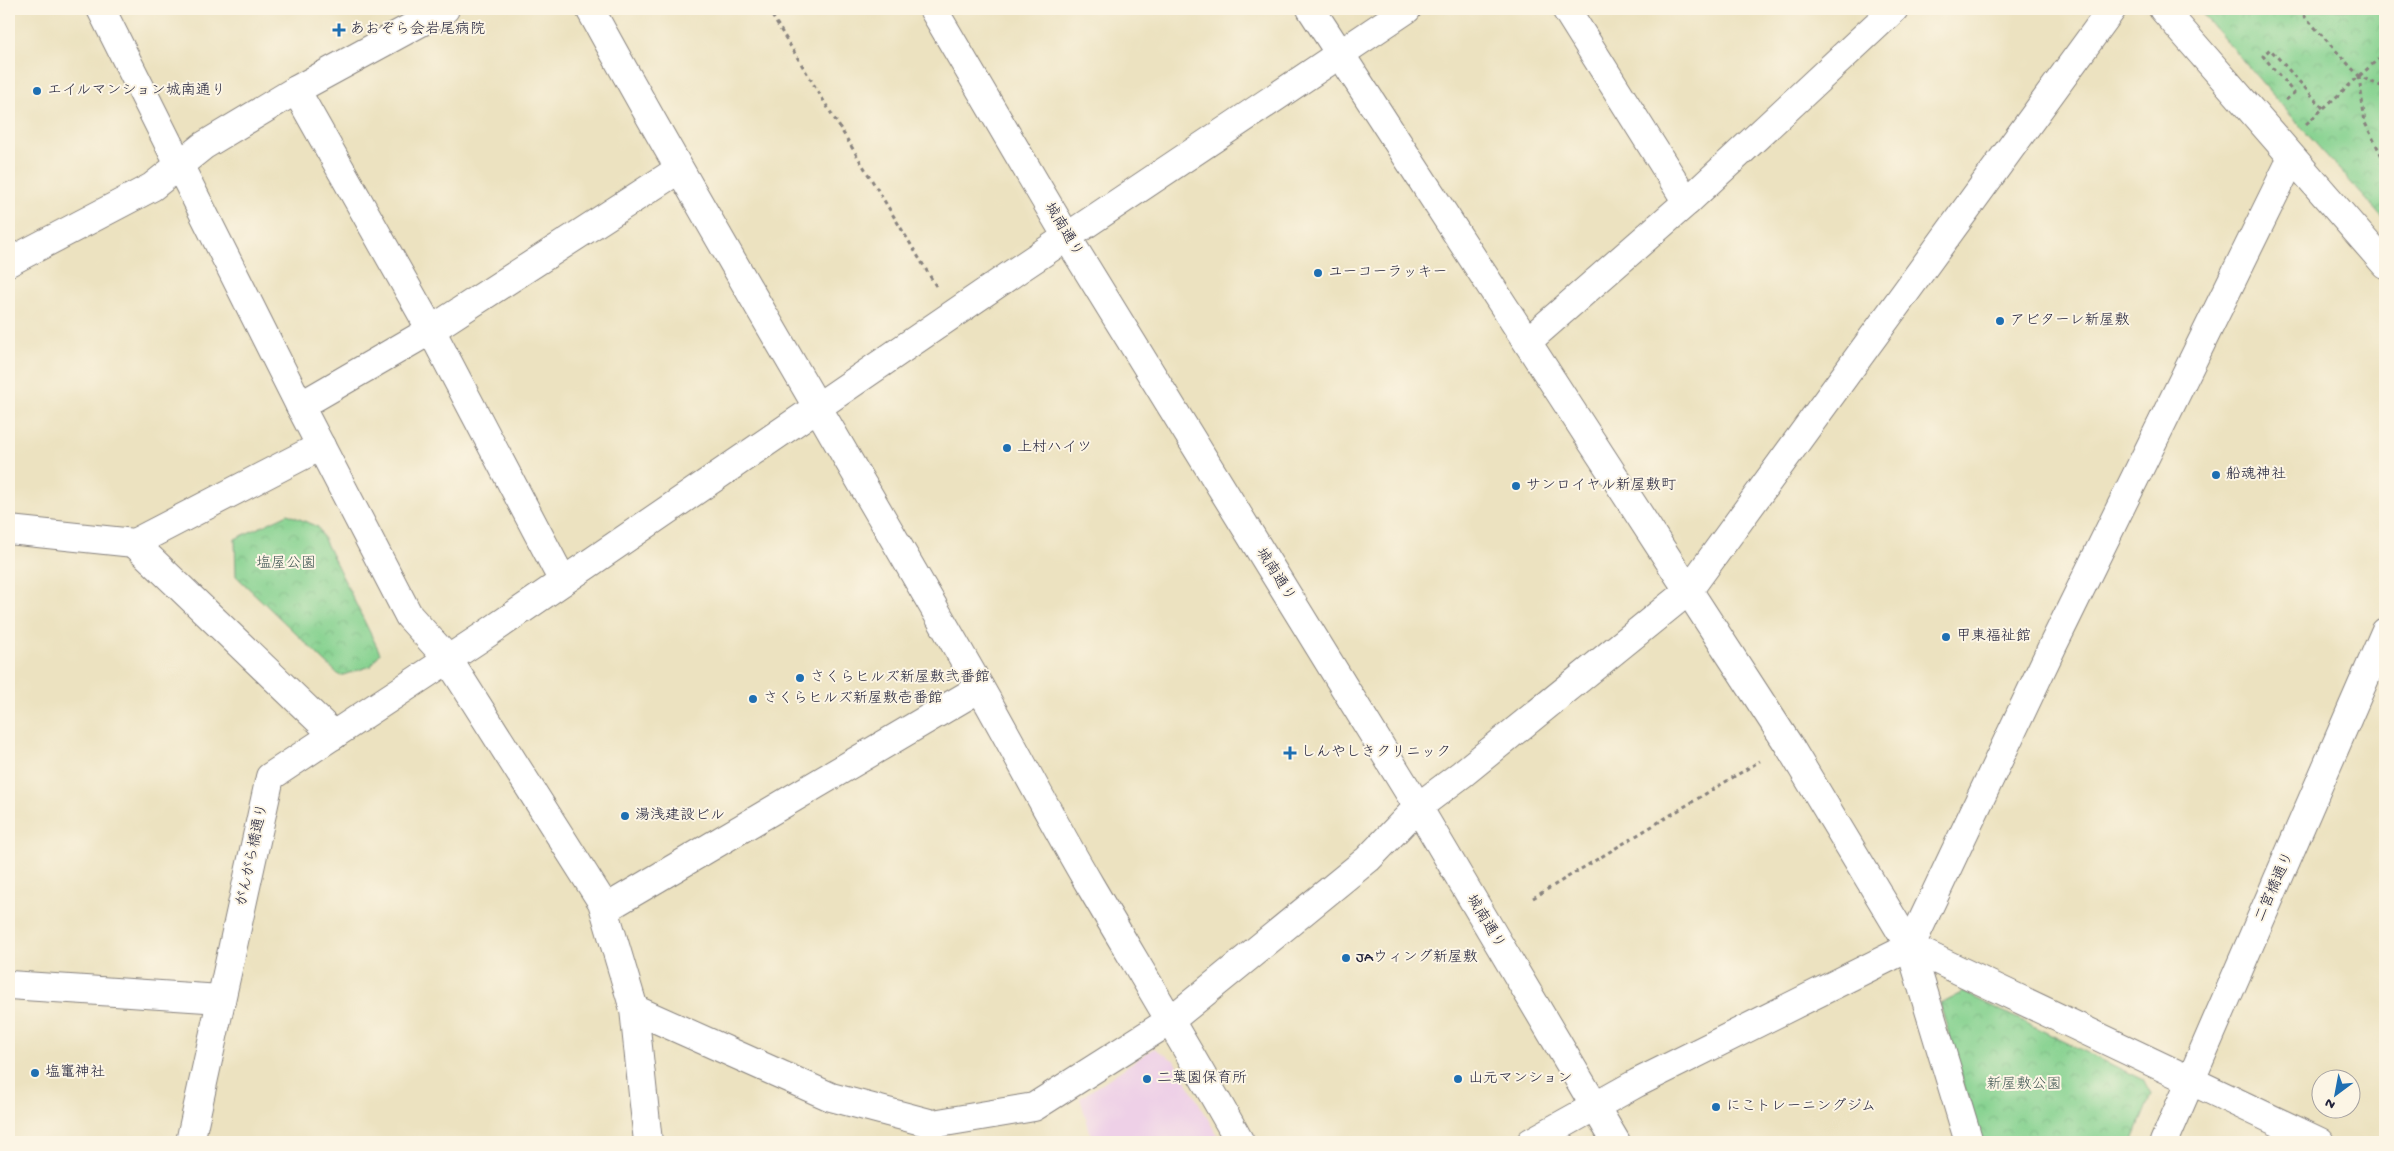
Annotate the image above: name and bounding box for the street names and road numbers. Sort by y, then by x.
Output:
street label: 城南通り [1040,199,1087,260]
street label: 城南通り [1251,544,1299,605]
street label: がんがら橋通り [233,802,273,908]
street label: 二宮橋通り [2251,849,2298,925]
street label: 城南通り [1462,891,1509,952]

